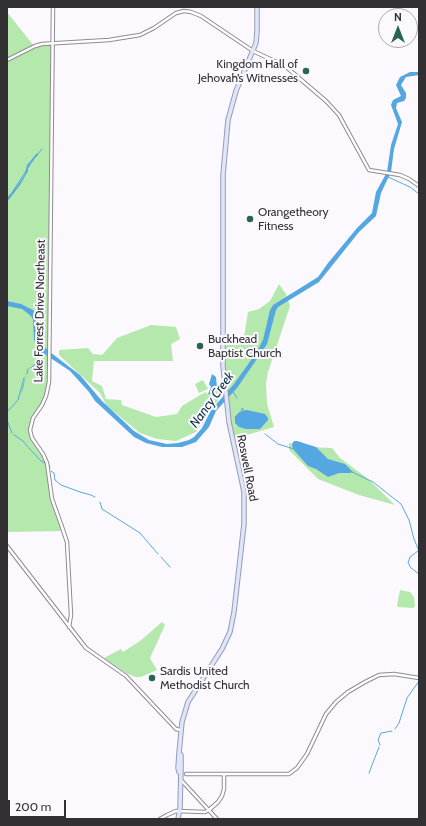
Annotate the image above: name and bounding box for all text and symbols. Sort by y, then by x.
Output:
north arrow [378,8,418,48]
text: N [394,10,402,24]
place label: Kingdom Hall of Jehovah’s Witnesses [198,57,298,85]
marker: Kingdom Hall of Jehovah’s Witnesses [301,66,311,76]
place label: Orangetheory Fitness [258,205,329,233]
marker: Orangetheory Fitness [245,214,255,224]
street label: Lake Forrest Drive Northeast [32,239,48,383]
place label: Buckhead Baptist Church [208,332,282,360]
marker: Buckhead Baptist Church [195,341,205,351]
water label: Nancy Creek [187,369,237,431]
street label: Roswell Road [233,433,261,503]
place label: Sardis United Methodist Church [160,664,250,692]
marker: Sardis United Methodist Church [147,673,157,683]
scale bar [10,792,68,818]
text: 200 m [15,799,51,814]

